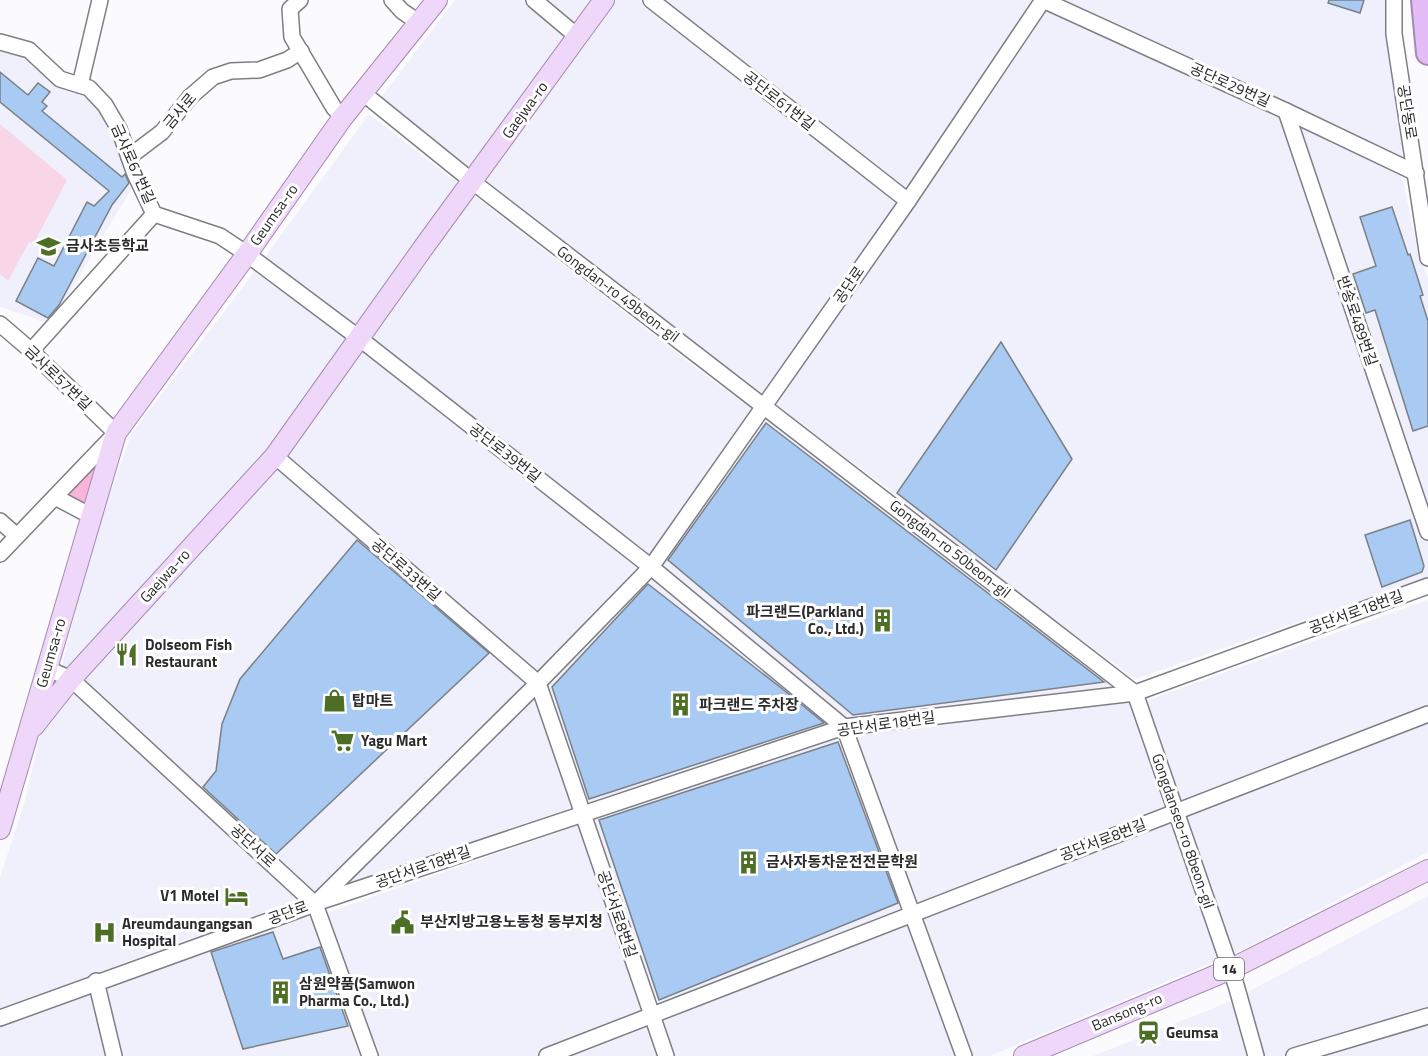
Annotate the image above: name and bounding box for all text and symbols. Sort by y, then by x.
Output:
street label: 공단로29번길 [1186,57,1274,113]
street label: 공단로61번길 [738,65,820,136]
street label: Gaejwa-ro [496,76,553,143]
street label: 공단동로 [1392,83,1423,141]
street label: 금사로 [157,87,202,134]
street label: 금사로67번길 [105,120,161,208]
street label: Geumsa-ro [244,179,304,251]
school or university icon: 금사초등학교 [35,233,61,259]
place label: 금사초등학교 [66,234,149,257]
street label: Gongdan-ro 49beon-gil [552,240,685,347]
street label: 공단로 [827,261,870,308]
street label: 반송로489번길 [1331,273,1384,369]
street label: 금사로57번길 [19,340,97,416]
street label: 공단로39번길 [464,417,546,488]
street label: Gongdan-ro 50beon-gil [885,494,1016,603]
street label: 공단로33번길 [366,533,446,606]
street label: Gaejwa-ro [134,543,195,608]
street label: 공단서로18번길 [1305,584,1407,639]
place label: 파크랜드(Parkland Co., Ltd.) [746,600,864,640]
building icon: 파크랜드(Parkland Co., Ltd.) [869,608,895,634]
street label: Geumsa-ro [30,615,71,690]
place label: Dolseom Fish Restaurant [145,633,232,673]
restaurant icon: Dolseom Fish Restaurant [114,641,140,667]
shop icon: 탑마트 [321,688,347,714]
place label: 탑마트 [352,689,394,712]
building icon: 파크랜드 주차장 [668,692,694,718]
place label: 파크랜드 주차장 [699,693,799,716]
street label: 공단서로18번길 [835,705,937,742]
supermarket icon: Yagu Mart [330,728,356,754]
place label: Yagu Mart [361,729,428,752]
street label: Gongdanseo-ro 8beon-gil [1146,750,1221,911]
street label: 공단서로8번길 [1056,812,1150,867]
street label: 공단서로 [225,818,281,873]
street label: 공단서로18번길 [372,839,474,894]
building icon: 금사자동차운전전문학원 [735,849,761,875]
place label: 금사자동차운전전문학원 [766,850,918,873]
street label: 공단서로8번길 [592,867,643,961]
hotel icon: V1 Motel [224,883,250,909]
place label: V1 Motel [160,884,219,907]
street label: 공단로 [264,895,311,930]
public building icon: 부산지방고용노동청 동부지청 [389,909,415,935]
place label: 부산지방고용노동청 동부지청 [420,910,603,933]
place label: Areumdaungangsan Hospital [122,912,253,952]
hospital icon: Areumdaungangsan Hospital [91,920,117,946]
road number: 14 [1214,958,1244,980]
place label: 삼원약품(Samwon Pharma Co., Ltd.) [299,972,415,1012]
building icon: 삼원약품(Samwon Pharma Co., Ltd.) [268,980,294,1006]
street label: Bansong-ro [1088,986,1166,1037]
station icon: Geumsa [1135,1020,1161,1046]
place label: Geumsa [1166,1021,1219,1044]

